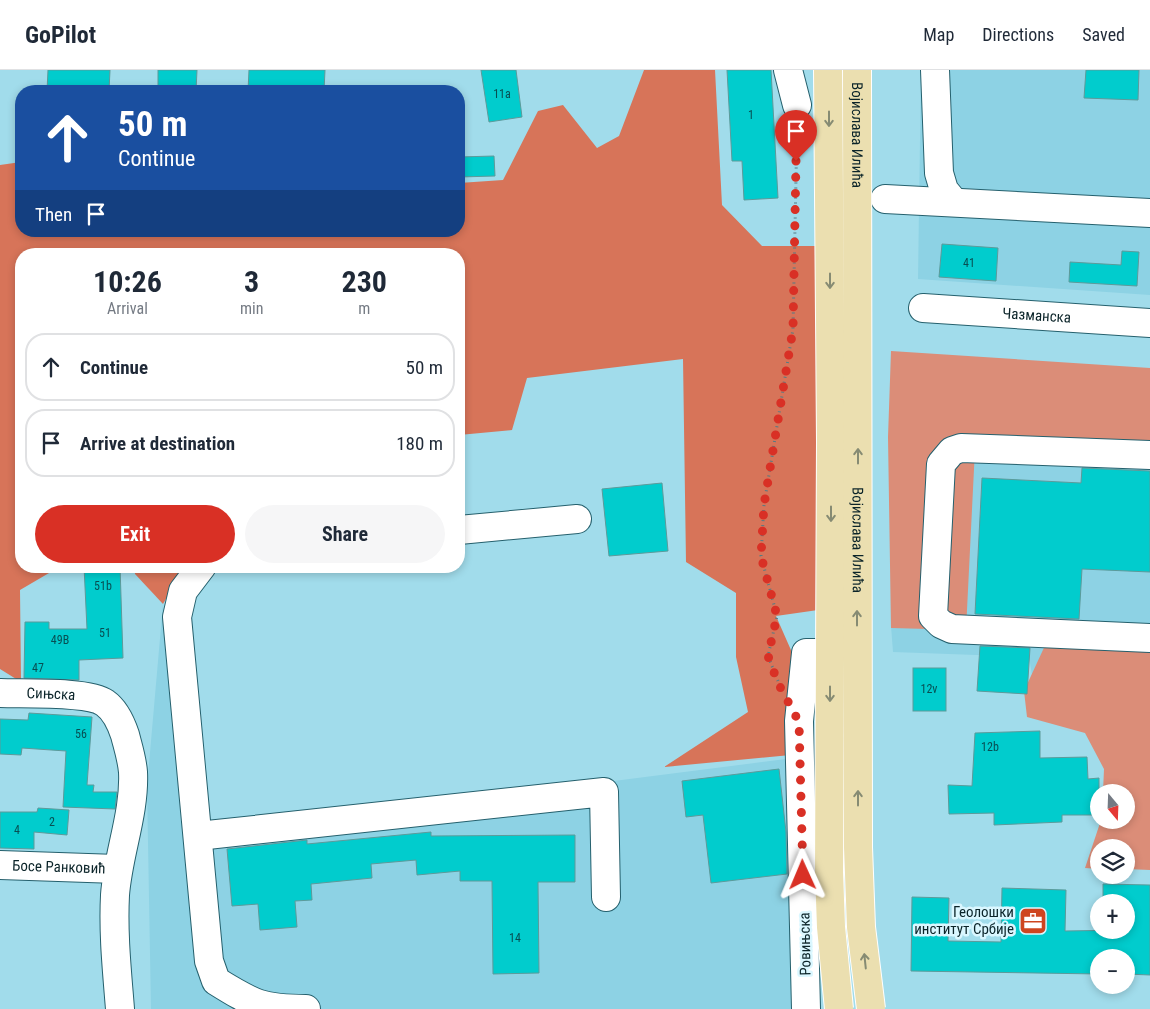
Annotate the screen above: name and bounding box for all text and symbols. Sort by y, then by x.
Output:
text: GoPilot [25,21,96,49]
text: Map [923,24,954,45]
text: Directions [982,24,1054,45]
text: Saved [1082,24,1125,45]
street label: Војислава Илића [848,82,866,188]
house number: 11a [493,87,511,101]
text: 50 m [118,104,187,145]
icon: ahead [35,105,100,170]
house number: 1 [748,108,754,122]
pin [775,110,817,161]
one-way arrow [824,110,834,126]
icon: arrive [782,117,810,145]
text: Continue [118,146,195,171]
icon: arrive [82,200,110,228]
text: Then [35,203,72,226]
house number: 41 [963,256,975,270]
text: 10:26 [93,264,162,299]
text: 3 [244,264,259,299]
text: 230 [341,264,387,299]
one-way arrow [825,272,835,289]
text: Arrival [107,299,148,318]
text: min [240,299,263,318]
text: m [358,299,370,318]
street label: Чазманска [1002,304,1072,327]
icon: ahead [37,353,65,381]
text: Continue [80,356,148,379]
text: 50 m [406,356,443,379]
icon: arrive [37,429,65,457]
text: Arrive at destination [80,432,235,455]
text: 180 m [396,432,443,455]
one-way arrow [853,448,863,464]
street label: Војислава Илића [849,487,867,593]
button: Exit [35,505,235,563]
button: Share [245,505,445,563]
one-way arrow [826,505,836,521]
house number: 51b [94,579,112,593]
one-way arrow [852,611,862,627]
house number: 51 [99,626,111,640]
house number: 49B [51,633,69,647]
house number: 47 [32,661,44,675]
house number: 12v [921,682,937,696]
street label: Сињска [26,684,76,704]
one-way arrow [825,685,835,701]
house number: 56 [75,727,87,741]
house number: 12b [981,740,999,754]
north arrow [1090,784,1135,829]
map controls [1090,784,1135,994]
one-way arrow [853,791,863,807]
house number: 2 [49,815,55,829]
house number: 4 [14,823,20,837]
button: layers [1090,839,1135,884]
position arrow [776,848,828,900]
street label: Босе Ранковић [12,856,106,878]
button: + [1090,894,1135,939]
place label: Геолошки институт Србије [914,903,1014,938]
office icon: Геолошки институт Србије [1018,906,1048,936]
street label: Ровињска [795,912,815,976]
house number: 14 [509,931,521,945]
button: − [1090,949,1135,994]
one-way arrow [860,953,870,969]

